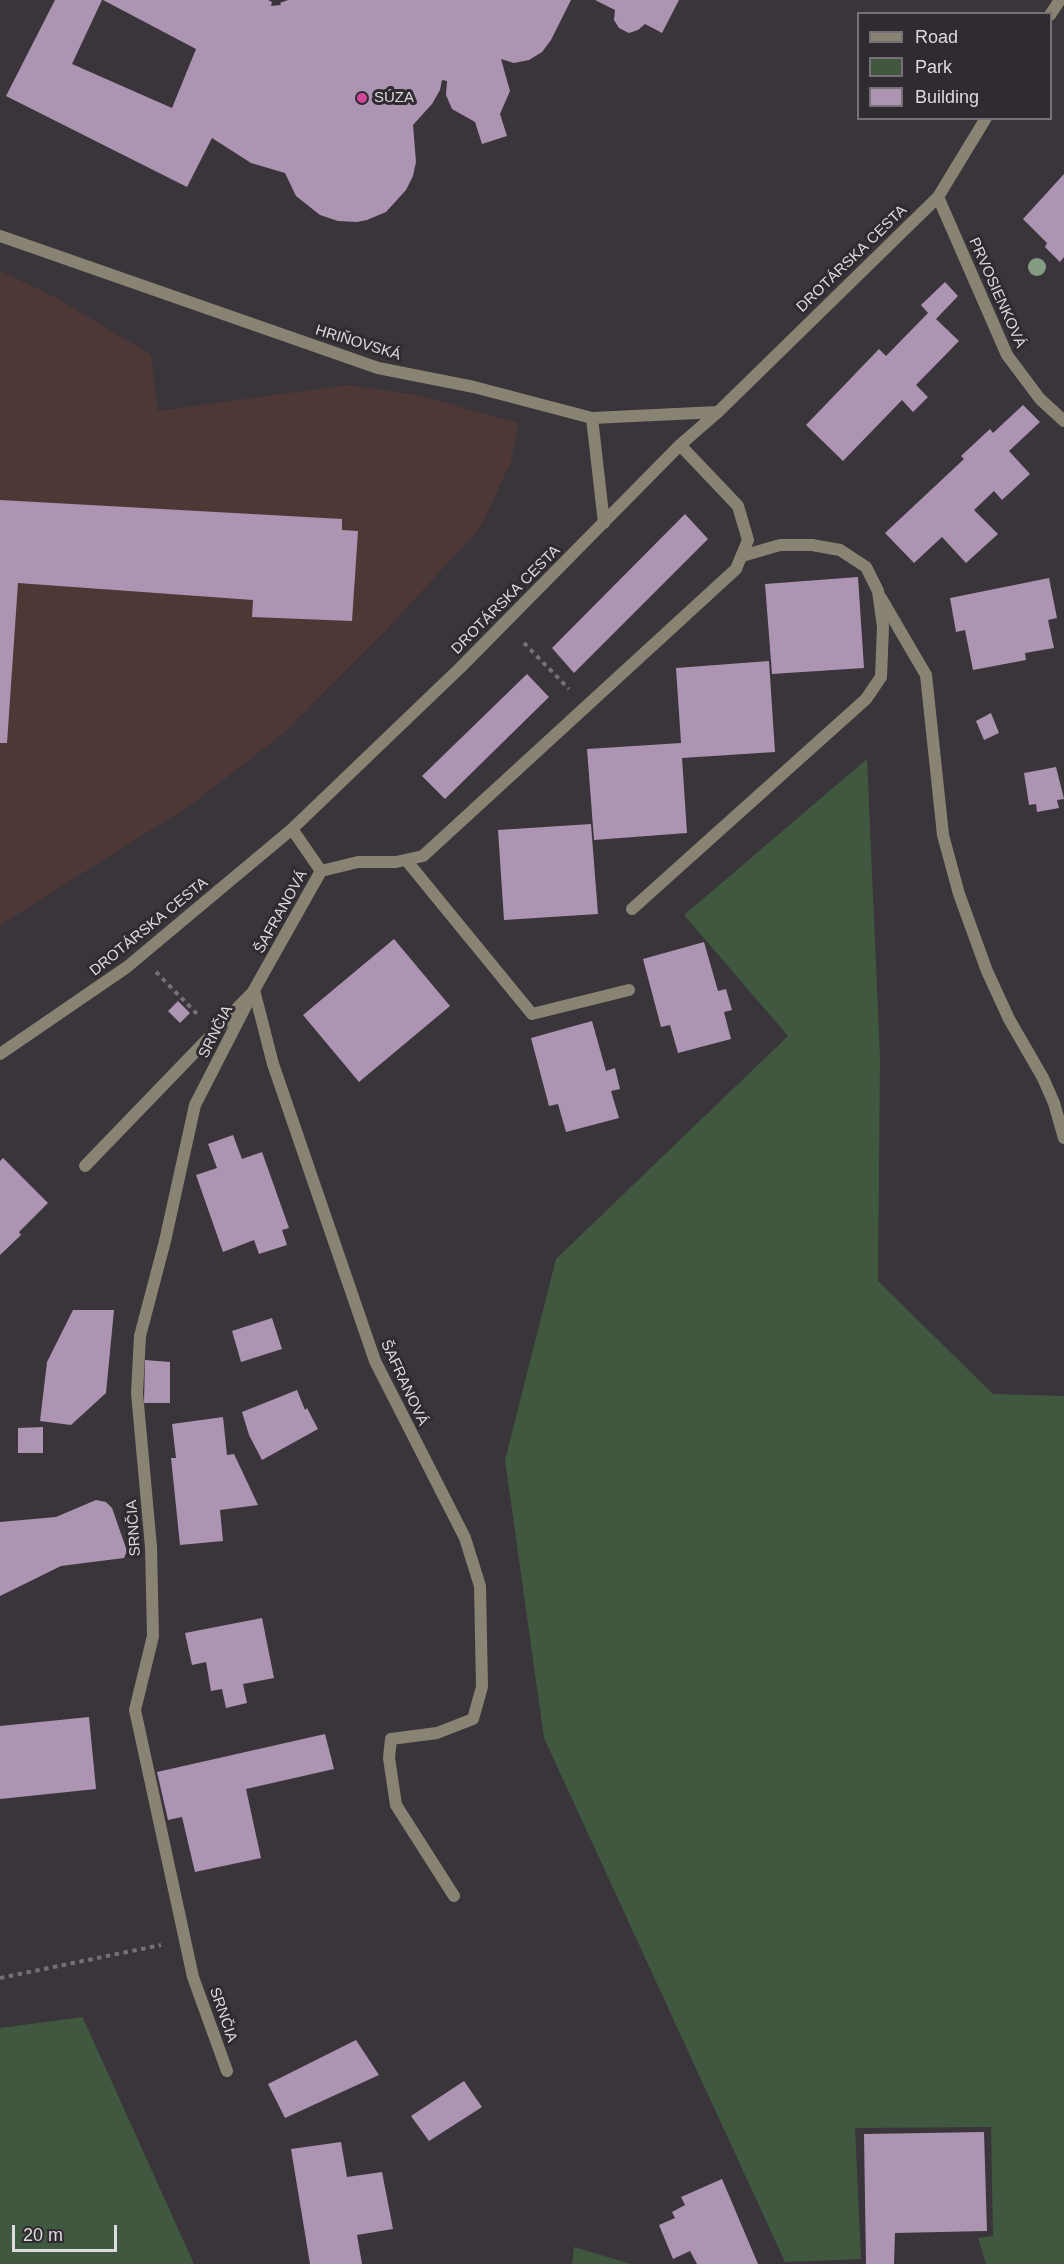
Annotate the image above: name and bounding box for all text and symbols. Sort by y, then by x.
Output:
legend [857,12,1052,120]
text: Road [915,27,958,47]
text: Park [915,57,952,77]
text: Building [915,87,979,107]
place label: SÚZA [374,89,414,107]
marker: SÚZA [355,91,369,105]
street label: DROTÁRSKA CESTA [793,202,911,316]
street label: PRVOSIENKOVÁ [965,235,1029,351]
street label: HRIŇOVSKÁ [313,321,403,365]
street label: DROTÁRSKA CESTA [448,542,564,658]
street label: ŠAFRANOVÁ [251,867,311,957]
street label: DROTÁRSKA CESTA [86,874,212,980]
street label: SRNČIA [195,1003,237,1061]
street label: ŠAFRANOVÁ [376,1337,432,1429]
street label: SRNČIA [123,1499,145,1557]
street label: SRNČIA [205,1985,241,2045]
scale bar [15,2213,120,2251]
text: 20 m [23,2225,63,2245]

